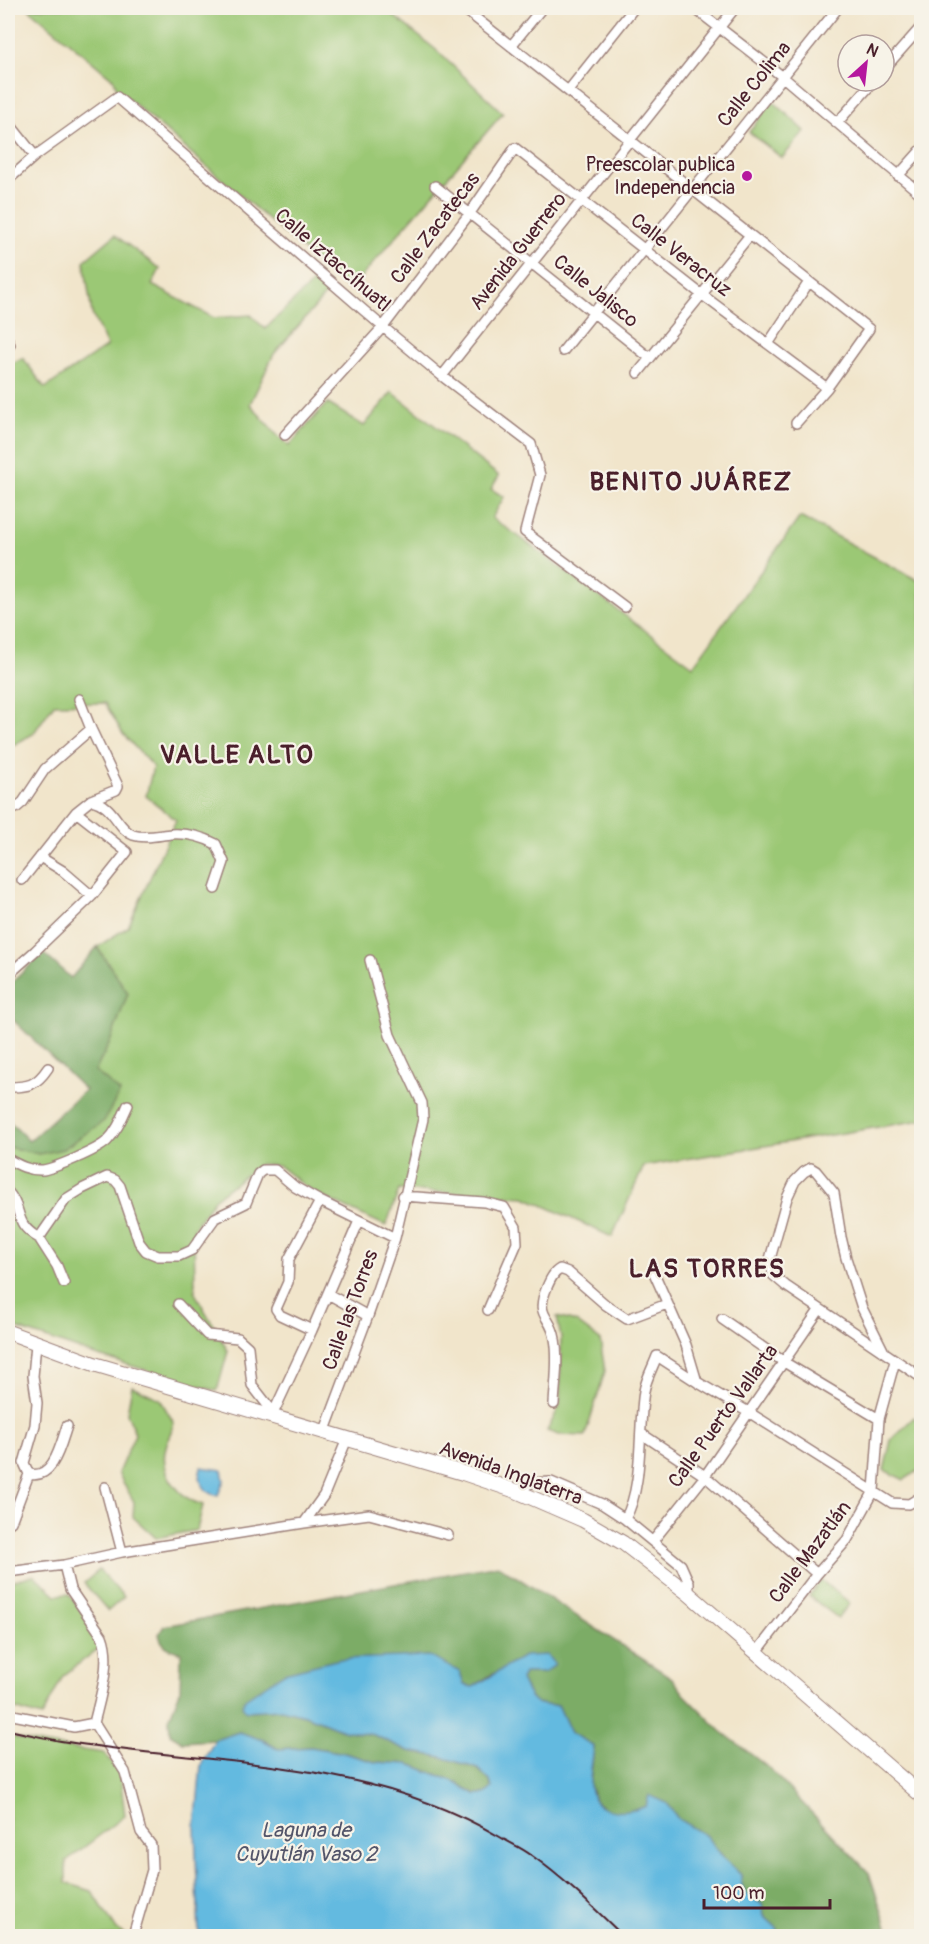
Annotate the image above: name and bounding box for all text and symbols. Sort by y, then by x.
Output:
north arrow [836,33,896,93]
street label: Calle Colima [712,36,796,132]
text: N [863,39,882,62]
place label: Preescolar publica Independencia [585,152,735,200]
street label: Calle Zacatecas [385,167,485,289]
marker: Preescolar publica Independencia [740,169,754,183]
street label: Avenida Guerrero [464,187,572,315]
street label: Calle Iztaccíhuatl [270,203,396,317]
street label: Calle Veracruz [625,208,737,302]
street label: Calle Jalisco [548,249,644,333]
district label: BENITO JUÁREZ [589,466,793,498]
district label: VALLE ALTO [160,739,314,771]
street label: Calle las Torres [317,1246,383,1374]
district label: LAS TORRES [628,1253,786,1285]
street label: Calle Puerto Vallarta [663,1339,783,1493]
street label: Avenida Inglaterra [436,1436,586,1510]
street label: Calle Mazatlán [763,1496,857,1608]
water label: Laguna de Cuyutlán Vaso 2 [235,1817,379,1868]
scale bar [704,1872,830,1910]
text: 100 m [713,1882,765,1905]

